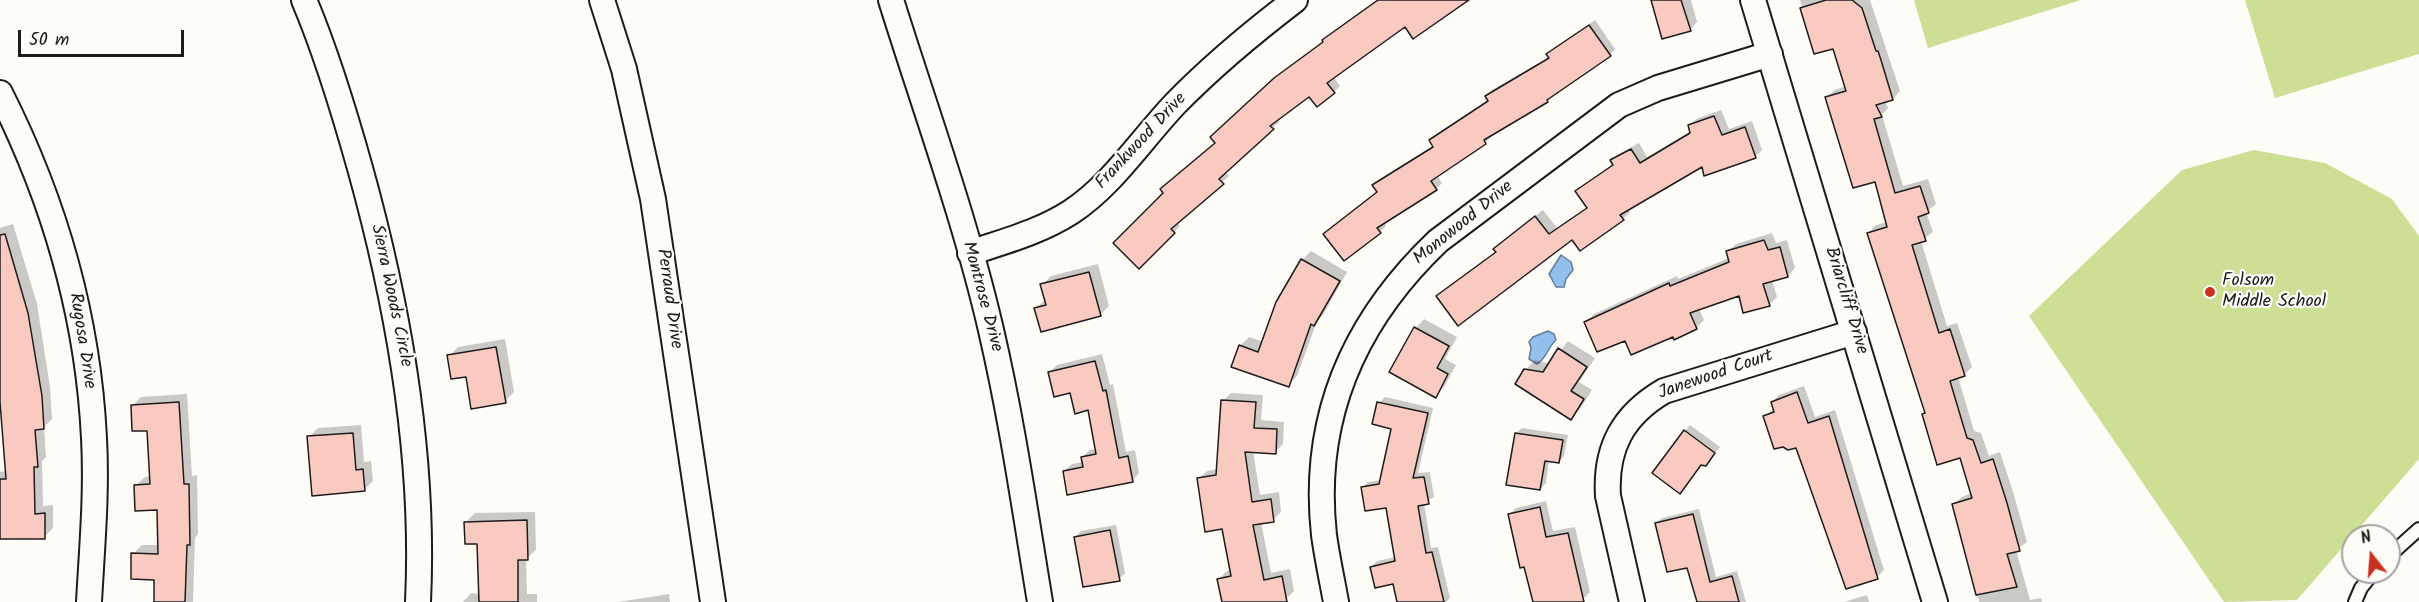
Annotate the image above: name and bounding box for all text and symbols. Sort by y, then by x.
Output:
scale bar [21,18,188,56]
text: 50 m [29,26,69,55]
street label: Frankwood Drive [1092,89,1192,195]
street label: Monowood Drive [1410,177,1518,271]
street label: Sierra Woods Circle [364,223,416,369]
street label: Montrose Drive [956,239,1006,355]
street label: Briarcliff Drive [1818,245,1872,357]
street label: Perraud Drive [650,248,686,350]
place label: Folsom Middle School [2222,271,2326,314]
marker: Folsom Middle School [2203,285,2217,299]
street label: Rugosa Drive [63,292,99,390]
street label: Janewood Court [1656,346,1776,406]
north arrow [2341,524,2401,584]
text: N [2358,525,2375,552]

